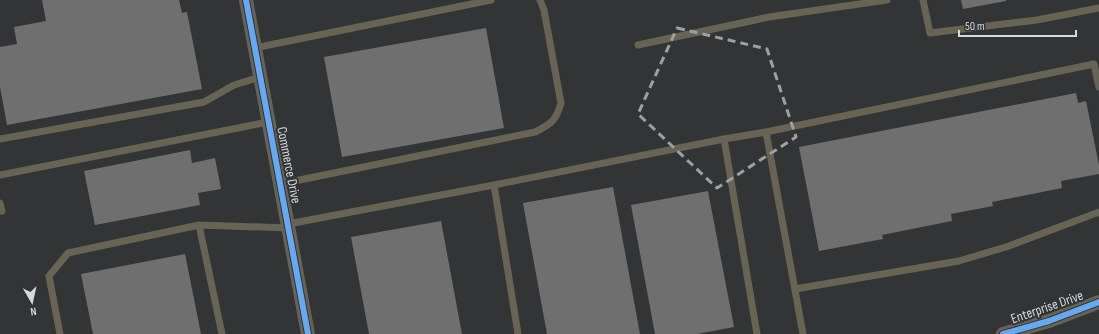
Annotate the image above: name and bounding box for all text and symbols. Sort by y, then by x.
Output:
scale bar [959,12,1076,38]
text: 50 m [965,19,985,34]
street label: Commerce Drive [273,125,305,205]
north arrow [12,282,52,322]
street label: Enterprise Drive [1009,287,1085,327]
text: N [29,305,37,318]

